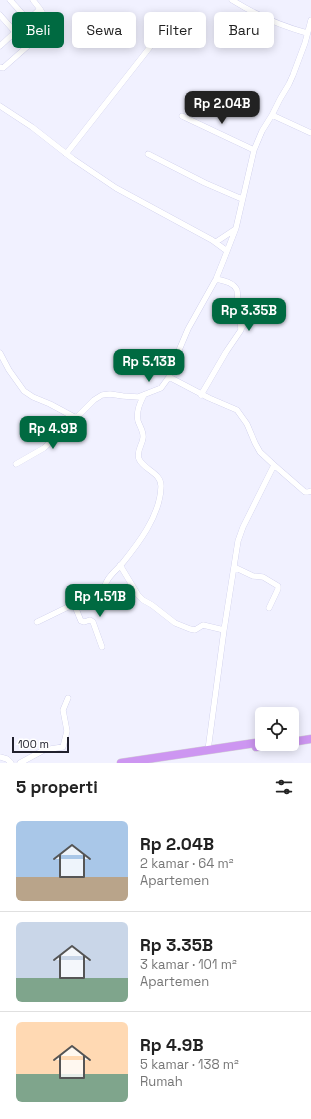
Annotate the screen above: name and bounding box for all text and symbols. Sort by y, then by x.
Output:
chip: Beli [12,12,64,48]
chip: Sewa [72,12,136,48]
chip: Filter [144,12,206,48]
chip: Baru [214,12,274,48]
pin: Rp 2.04B [181,91,263,125]
text: Rp 2.04B [194,95,250,112]
pin: Rp 3.35B [208,298,290,332]
text: Rp 3.35B [221,302,277,319]
pin: Rp 5.13B [108,349,190,383]
text: Rp 5.13B [122,353,176,370]
pin: Rp 4.9B [16,416,90,450]
text: Rp 4.9B [29,420,77,437]
pin: Rp 1.51B [59,584,141,618]
text: Rp 1.51B [74,588,126,605]
map controls [255,707,299,751]
button: locate [255,707,299,751]
scale bar [12,735,69,754]
text: 100 m [18,737,49,751]
text: 5 properti [16,776,98,798]
icon: filters [273,776,295,798]
text: Rp 2.04B [140,833,214,855]
icon: home [48,837,96,885]
text: 2 kamar · 64 m² [140,855,234,872]
text: Apartemen [140,872,209,889]
text: Rp 3.35B [140,934,213,956]
icon: home [48,938,96,986]
text: 3 kamar · 101 m² [140,956,237,973]
text: Apartemen [140,973,209,990]
text: Rp 4.9B [140,1034,204,1056]
icon: home [48,1038,96,1086]
text: 5 kamar · 138 m² [140,1056,239,1073]
text: Rumah [140,1073,183,1090]

